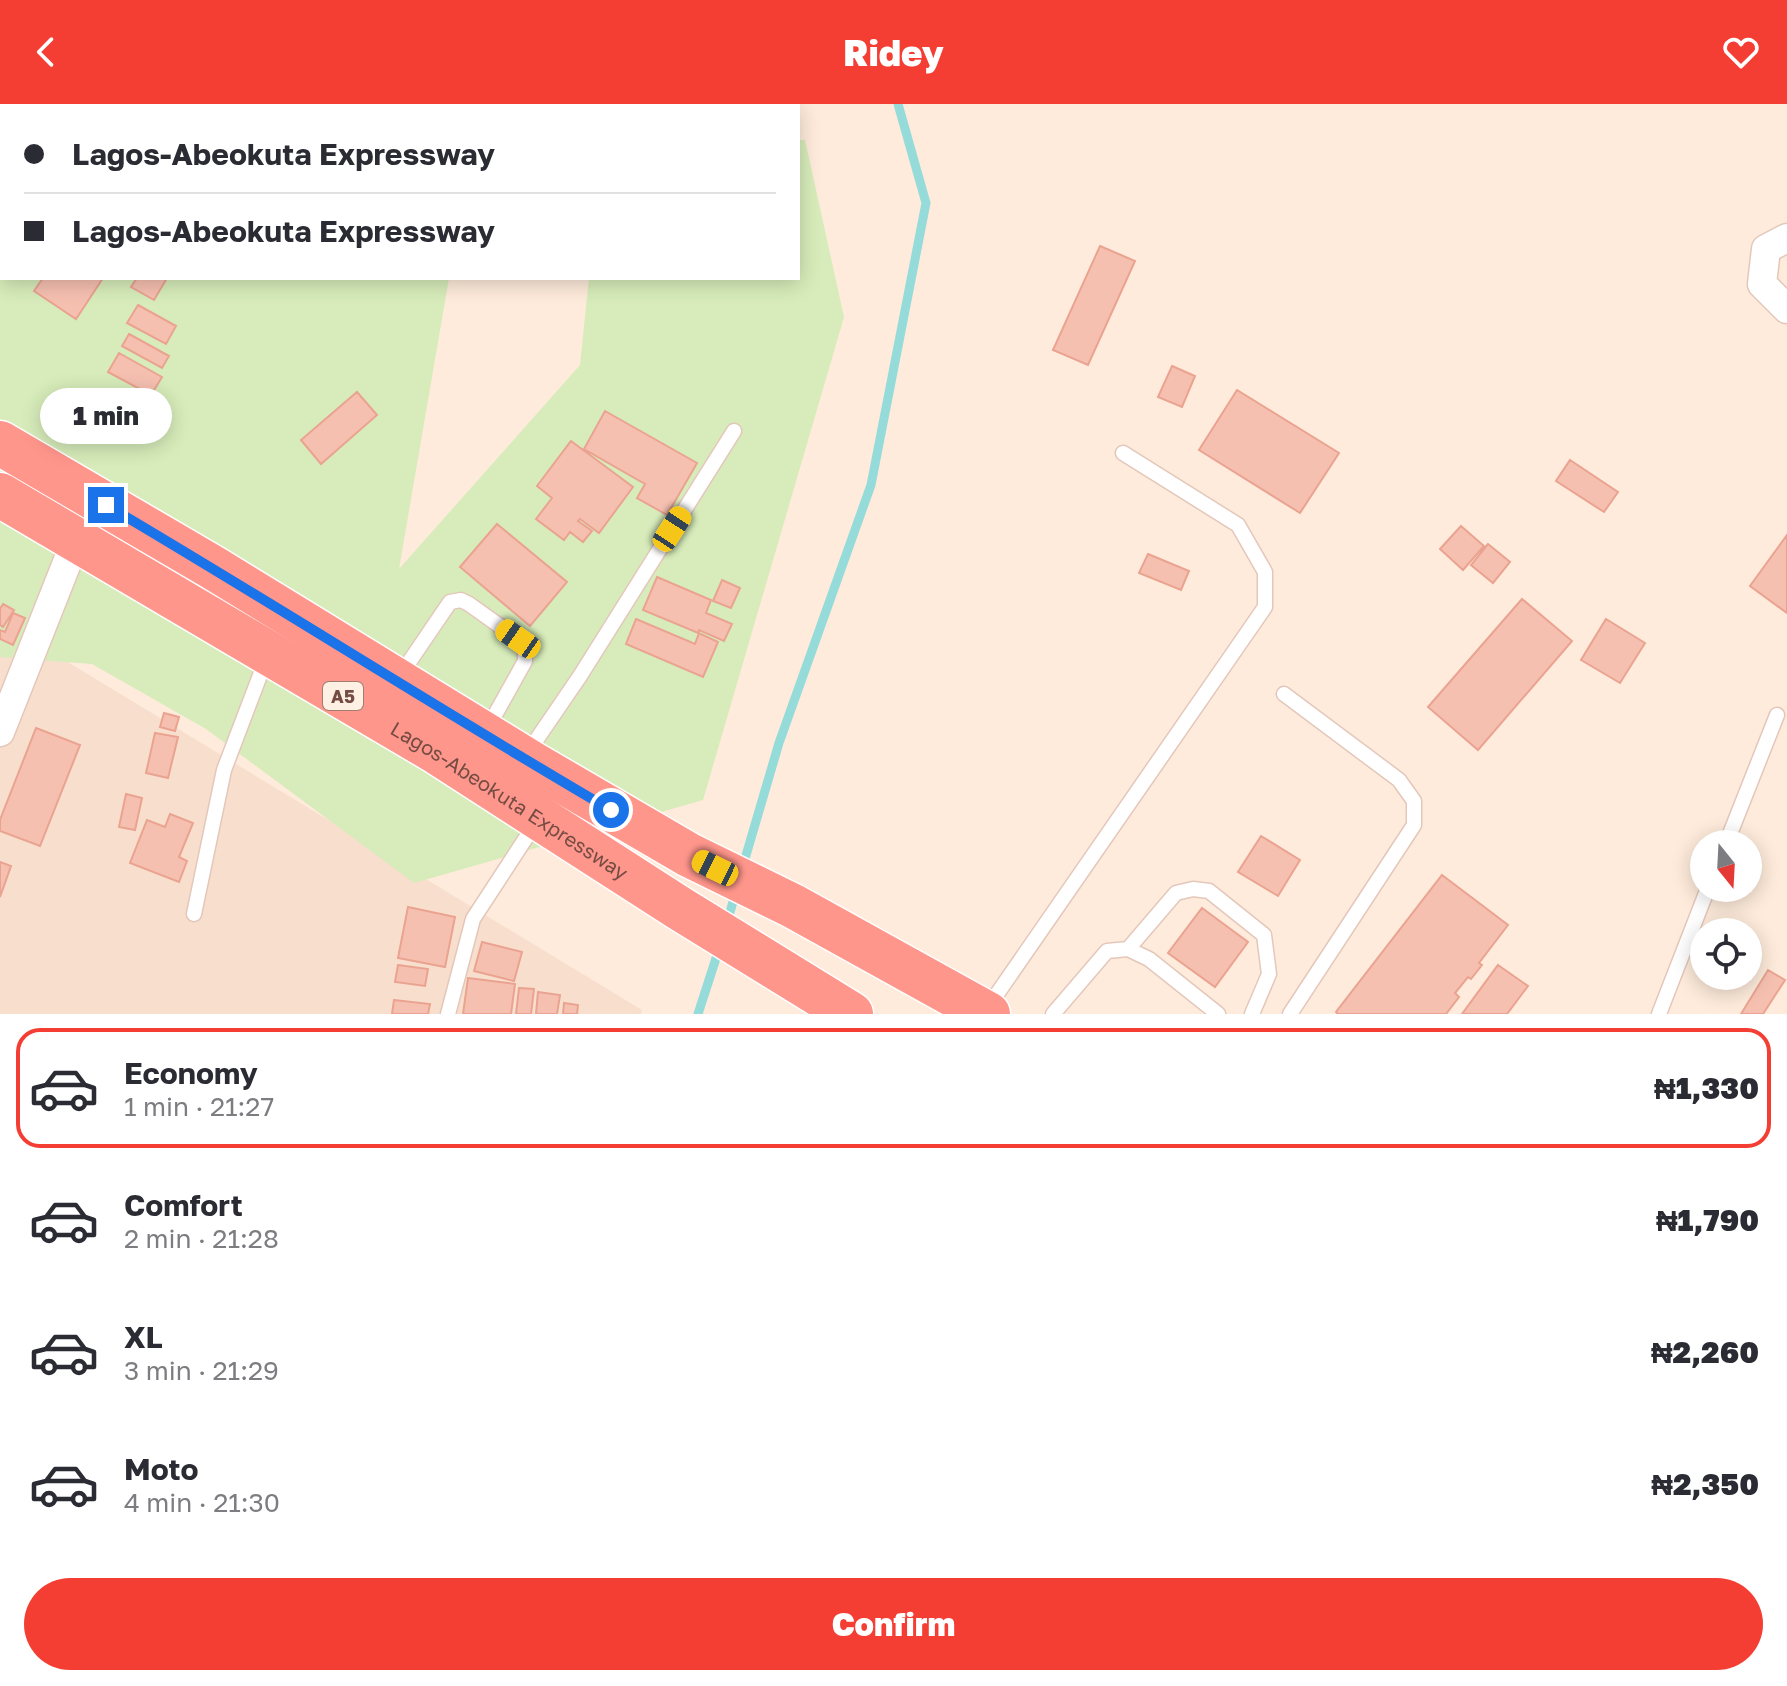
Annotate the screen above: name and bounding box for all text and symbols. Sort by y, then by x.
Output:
icon: back [24,30,68,74]
icon: heart [1719,30,1763,74]
text: Ridey [843,31,944,74]
text: Lagos-Abeokuta Expressway [72,136,495,172]
text: Lagos-Abeokuta Expressway [72,213,495,249]
callout: 1 min [40,389,172,445]
text: 1 min [73,400,139,431]
route end [88,487,124,523]
car [649,502,695,556]
car [491,615,545,663]
road number: A5 [323,682,363,710]
street label: Lagos-Abeokuta Expressway [387,716,633,884]
route start [593,792,629,828]
north arrow [1690,830,1762,902]
map controls [1690,830,1762,990]
car [688,847,742,889]
button: locate [1690,918,1762,990]
icon: car [28,1052,100,1124]
text: Economy [124,1055,258,1091]
text: ₦1,330 [1654,1070,1759,1106]
text: 1 min · 21:27 [124,1091,274,1122]
icon: car [28,1184,100,1256]
text: Comfort [124,1187,243,1223]
text: ₦1,790 [1656,1202,1759,1238]
text: 2 min · 21:28 [124,1223,279,1254]
icon: car [28,1316,100,1388]
text: XL [124,1319,163,1355]
text: ₦2,260 [1651,1334,1759,1370]
text: 3 min · 21:29 [124,1355,279,1386]
icon: car [28,1448,100,1520]
text: Moto [124,1451,199,1487]
text: ₦2,350 [1651,1466,1759,1502]
text: 4 min · 21:30 [124,1487,280,1518]
button: Confirm [24,1578,1763,1670]

